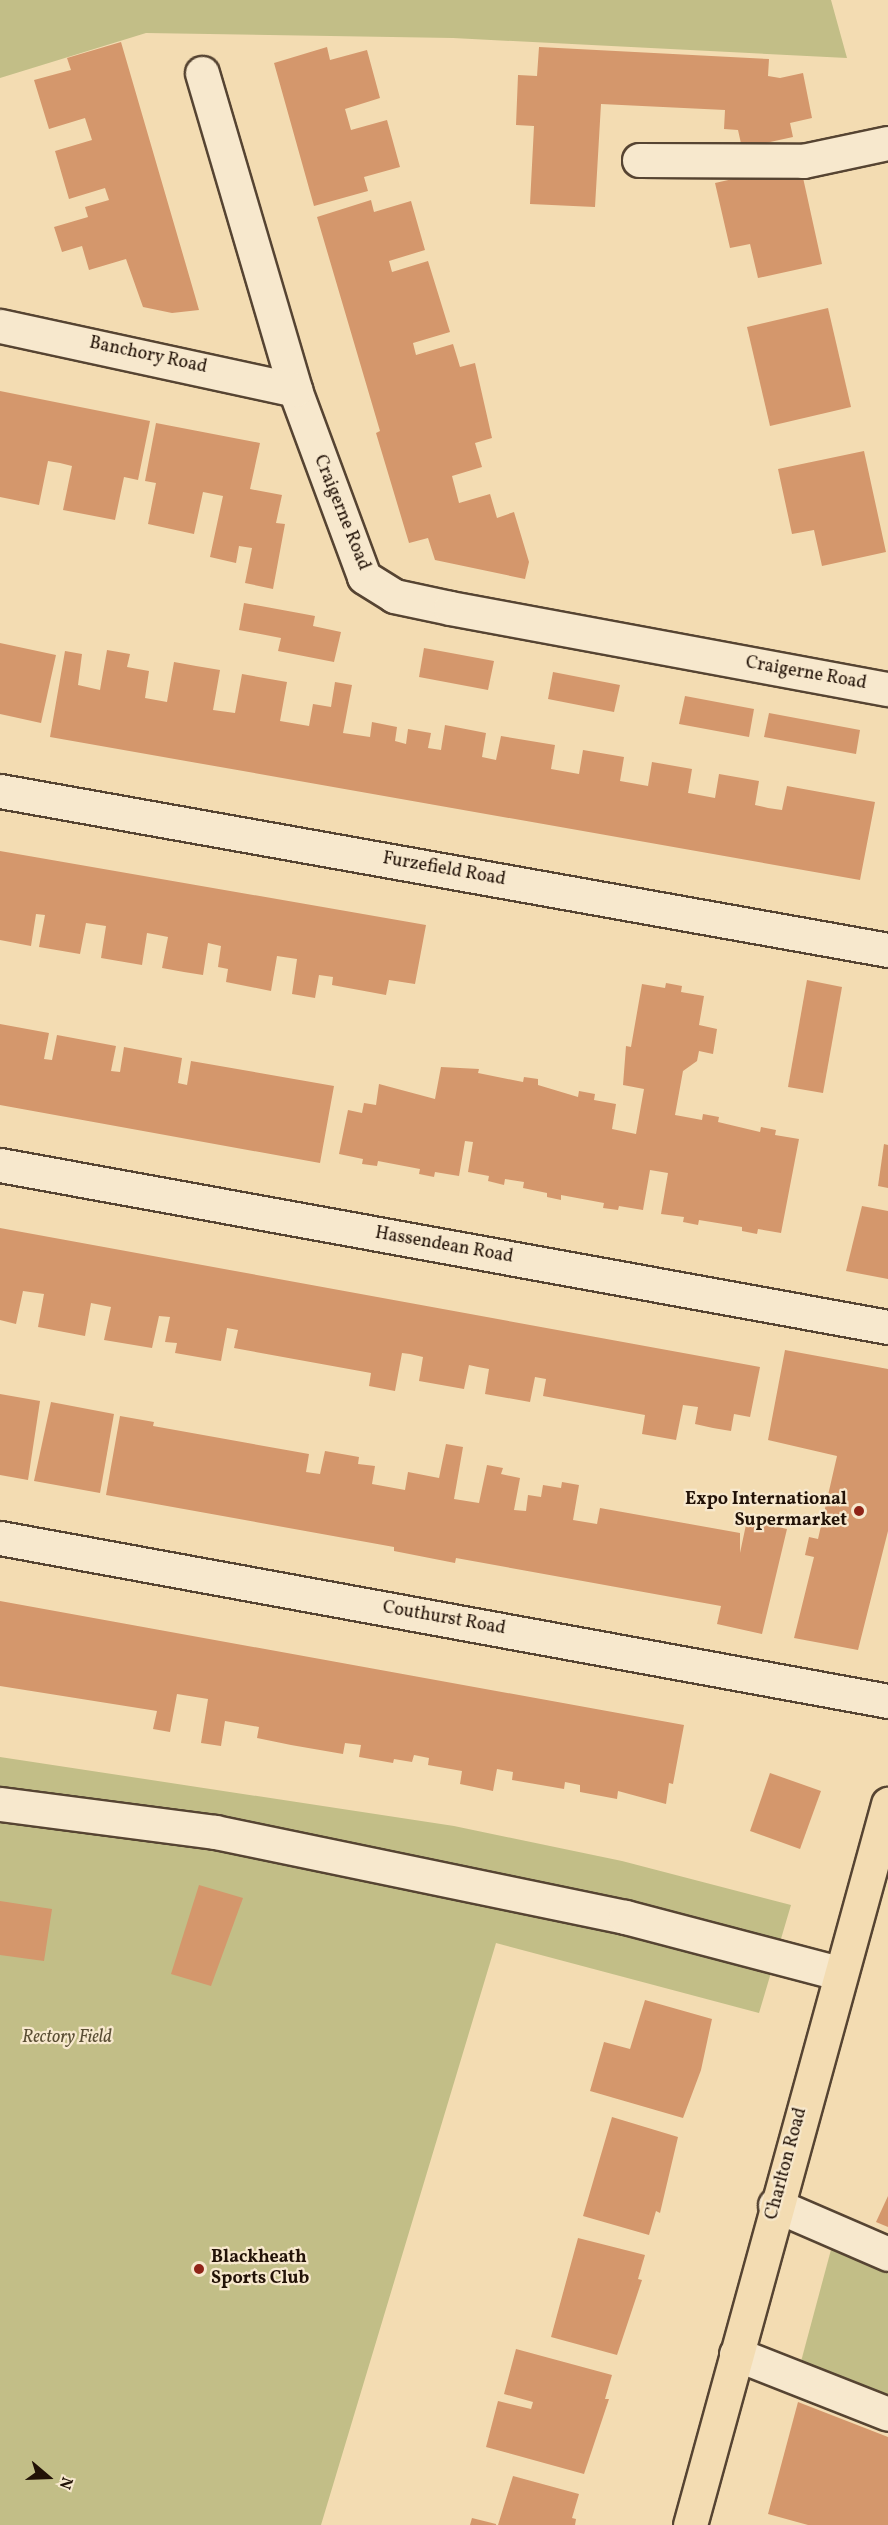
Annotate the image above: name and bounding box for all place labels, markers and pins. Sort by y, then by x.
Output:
place label: Expo International Supermarket [685,1490,847,1532]
marker: Expo International Supermarket [852,1504,866,1518]
place label: Blackheath Sports Club [211,2248,309,2290]
marker: Blackheath Sports Club [192,2262,206,2276]

